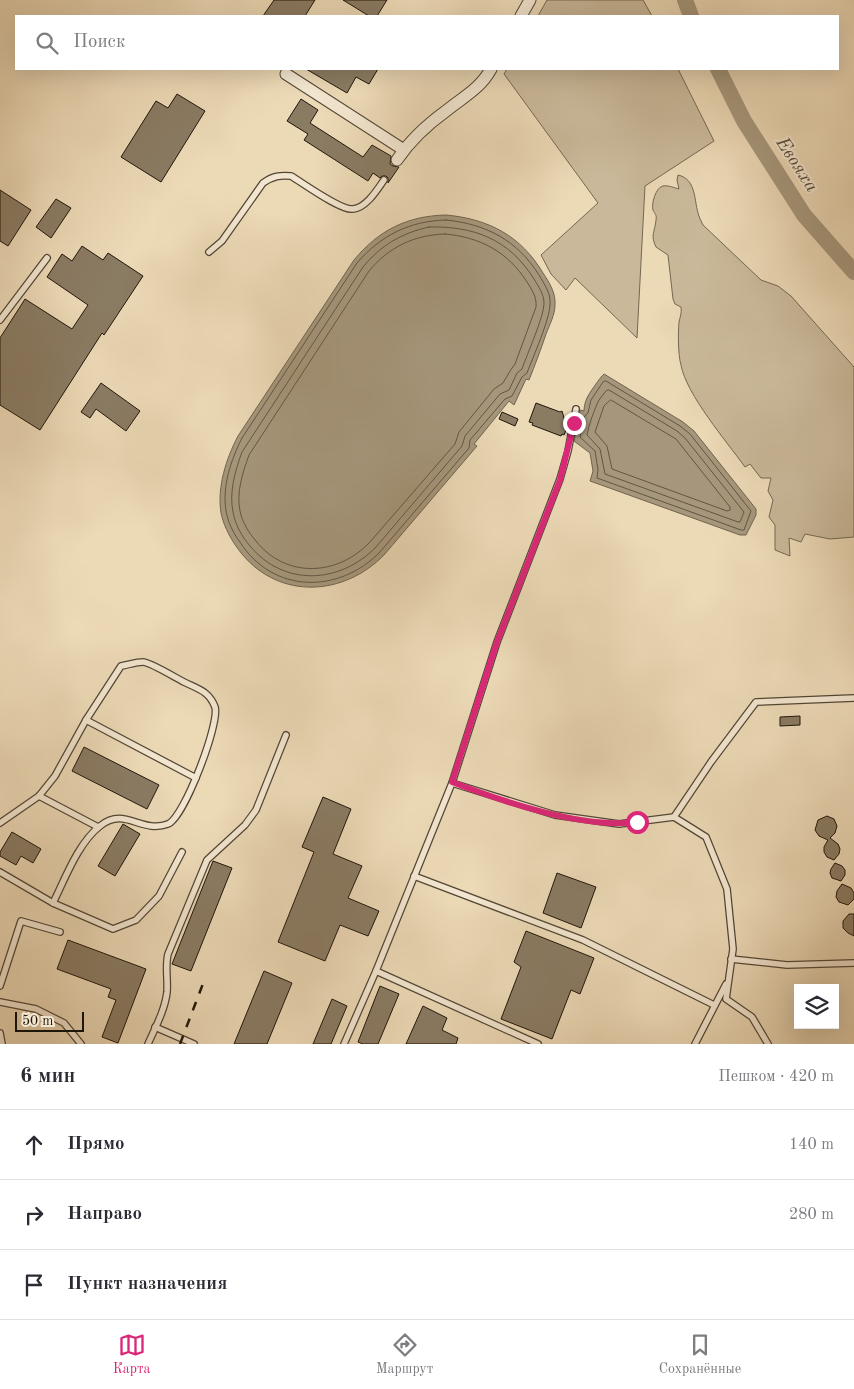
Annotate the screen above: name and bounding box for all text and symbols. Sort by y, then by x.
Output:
search box [15,15,839,70]
icon: search [33,29,61,57]
text: Поиск [73,33,125,52]
water label: Евояха [771,133,821,196]
route end [563,412,586,435]
route start [626,811,649,834]
map controls [794,984,839,1029]
button: layers [794,984,839,1029]
scale bar [15,1009,84,1032]
text: 50 m [22,1014,53,1028]
text: 6 мин [20,1066,75,1087]
text: Пешком · 420 m [718,1069,834,1085]
icon: ahead [20,1131,48,1159]
text: Прямо [67,1135,125,1154]
text: 140 m [789,1137,834,1153]
icon: right [20,1201,48,1229]
text: Направо [67,1205,142,1224]
text: 280 m [789,1207,834,1223]
icon: arrive [20,1271,48,1299]
text: Пункт назначения [67,1275,227,1294]
tab: Карта [113,1331,151,1378]
tab: Маршрут [376,1331,433,1378]
tab: Сохранённые [659,1331,741,1378]

